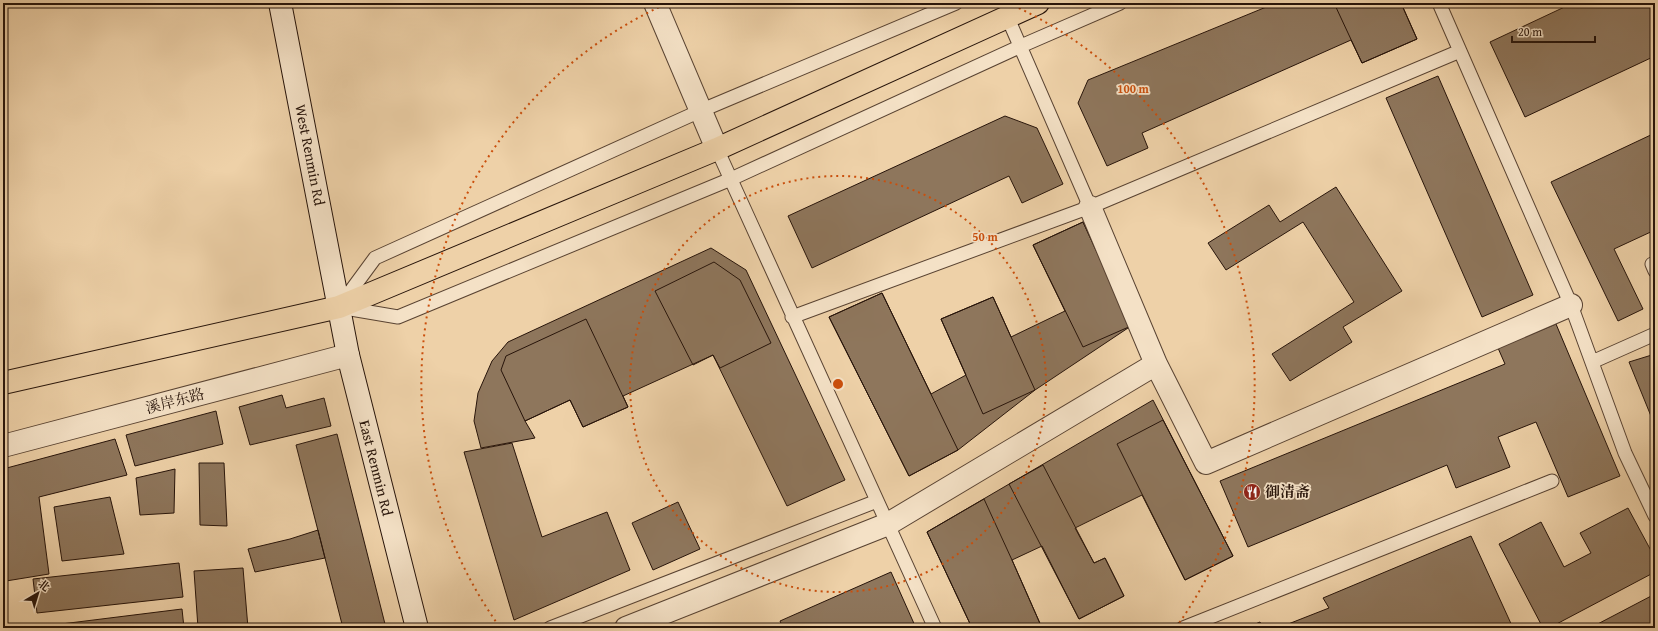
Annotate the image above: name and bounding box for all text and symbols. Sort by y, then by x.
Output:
scale bar [1512,18,1595,44]
text: 20 m [1518,23,1542,40]
text: 100 m [1117,80,1150,97]
street label: West Renmin Rd [290,103,331,207]
text: 50 m [972,228,998,245]
centre of rings [831,377,845,391]
street label: 溪岸东路 [143,383,207,418]
street label: East Renmin Rd [354,418,399,518]
place label: 御清斋 [1265,481,1310,502]
restaurant icon: 御清斋 [1242,482,1262,502]
north arrow [18,573,58,613]
text: 北 [35,575,53,595]

